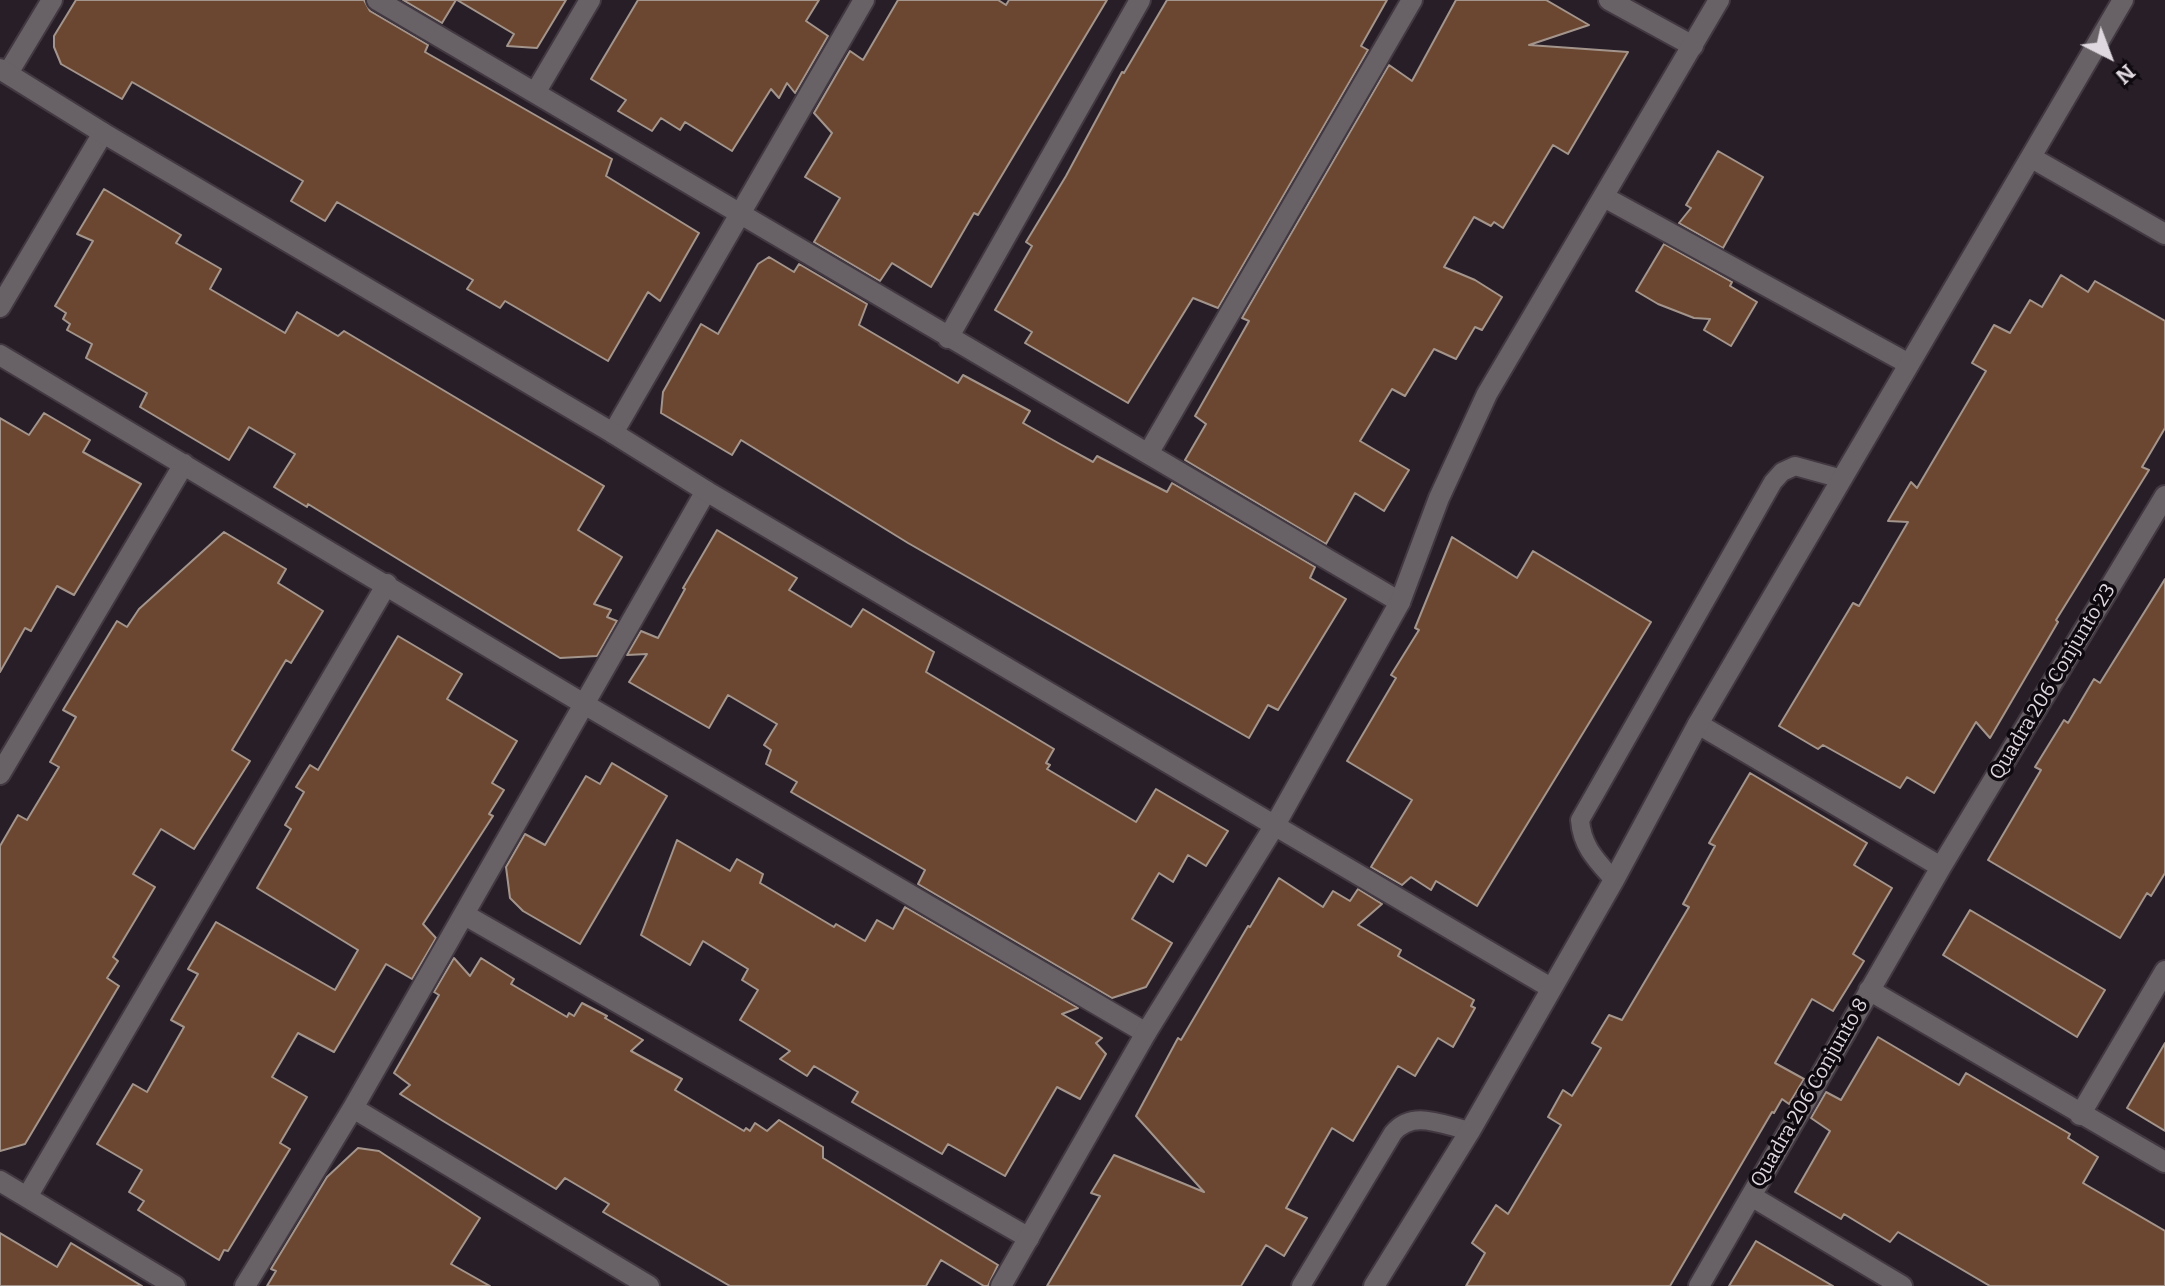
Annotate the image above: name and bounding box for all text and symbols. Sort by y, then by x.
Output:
north arrow [2069,16,2149,96]
text: N [2110,58,2141,90]
street label: Quadra 206 Conjunto 23 [1985,580,2121,784]
street label: Quadra 206 Conjunto 8 [1746,994,1874,1192]

